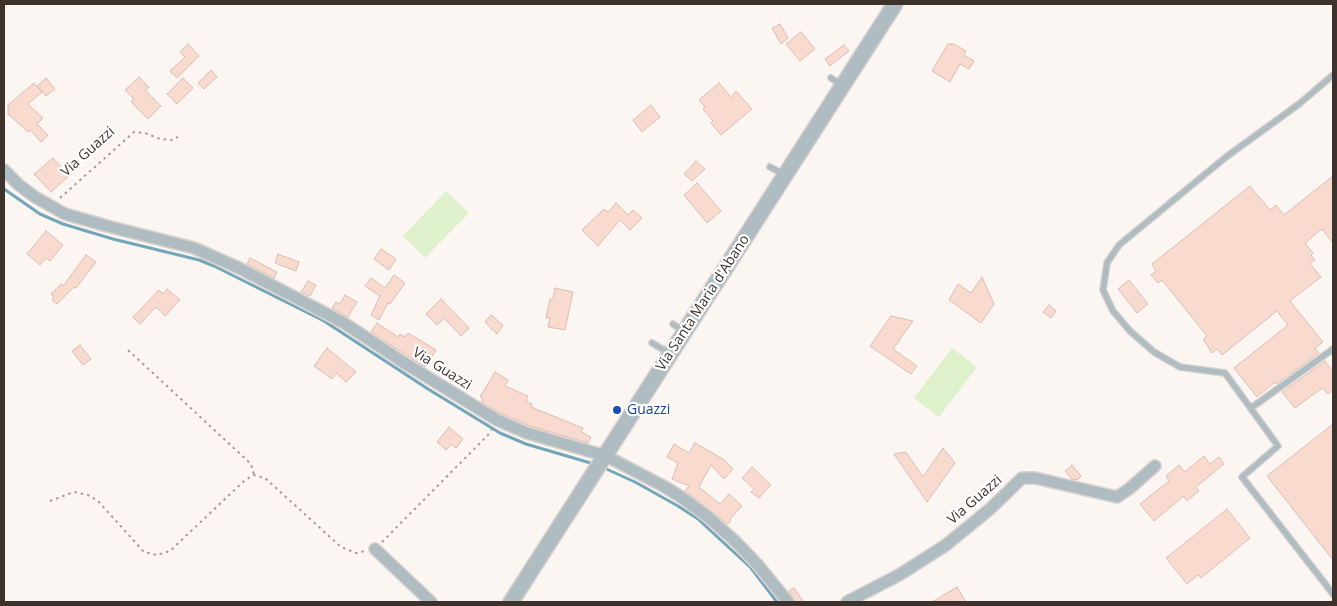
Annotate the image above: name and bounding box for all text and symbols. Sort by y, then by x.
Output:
street label: Via Guazzi [58,124,118,180]
street label: Via Santa Maria d'Abano [653,232,753,374]
street label: Via Guazzi [409,344,475,394]
place label: Guazzi [627,402,670,418]
marker: Guazzi [611,404,623,416]
street label: Via Guazzi [944,472,1006,528]

